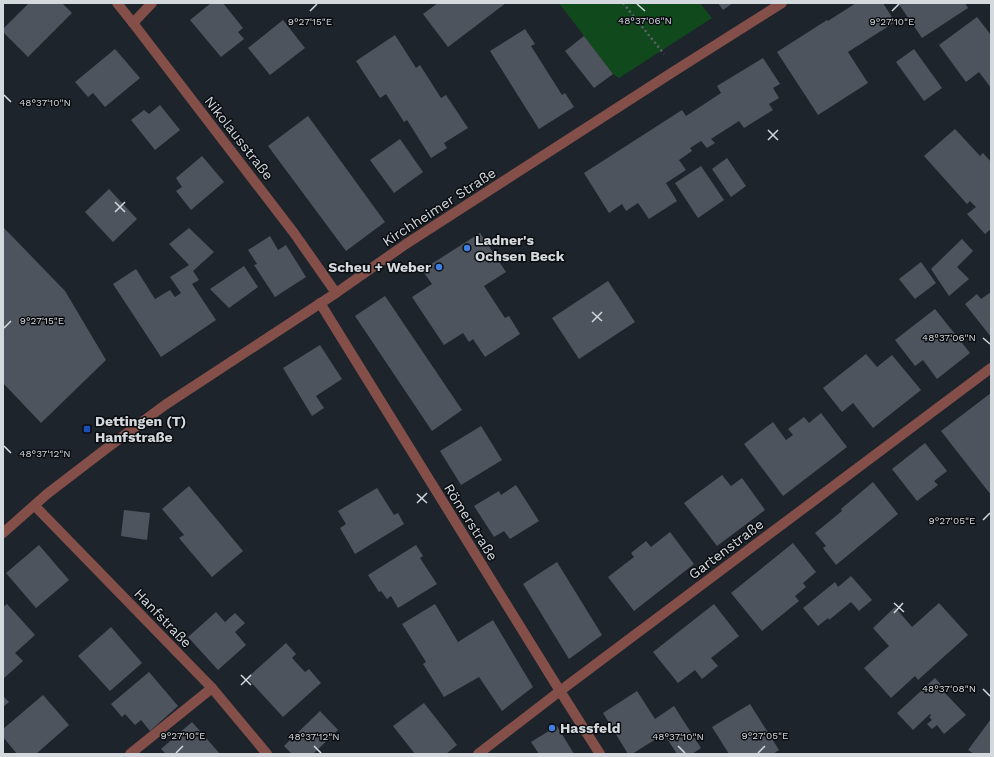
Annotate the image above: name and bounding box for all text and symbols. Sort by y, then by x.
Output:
text: 48°37'06"N [618,15,672,26]
text: 9°27'15"E [288,16,332,27]
text: 9°27'10"E [870,16,914,27]
street label: Nikolausstraße [201,93,277,183]
text: 48°37'10"N [19,97,71,108]
street label: Kirchheimer Straße [379,164,499,250]
place label: Ladner's Ochsen Beck [475,232,565,264]
marker: Ladner's Ochsen Beck [462,243,472,253]
place label: Scheu + Weber [328,259,431,275]
marker: Scheu + Weber [434,262,444,272]
text: 9°27'15"E [20,315,64,326]
text: 48°37'06"N [922,332,976,343]
place label: Dettingen (T) Hanfstraße [95,413,186,445]
marker: Dettingen (T) Hanfstraße [82,424,92,434]
text: 48°37'12"N [19,448,71,459]
street label: Römerstraße [441,481,501,563]
text: 9°27'05"E [929,515,975,526]
street label: Gartenstraße [685,516,767,582]
street label: Hanfstraße [131,585,195,651]
text: 48°37'08"N [922,683,976,694]
place label: Hassfeld [560,720,621,736]
marker: Hassfeld [547,723,557,733]
text: 9°27'10"E [161,730,205,741]
text: 9°27'05"E [742,730,788,741]
text: 48°37'12"N [288,731,340,742]
text: 48°37'10"N [652,731,704,742]

